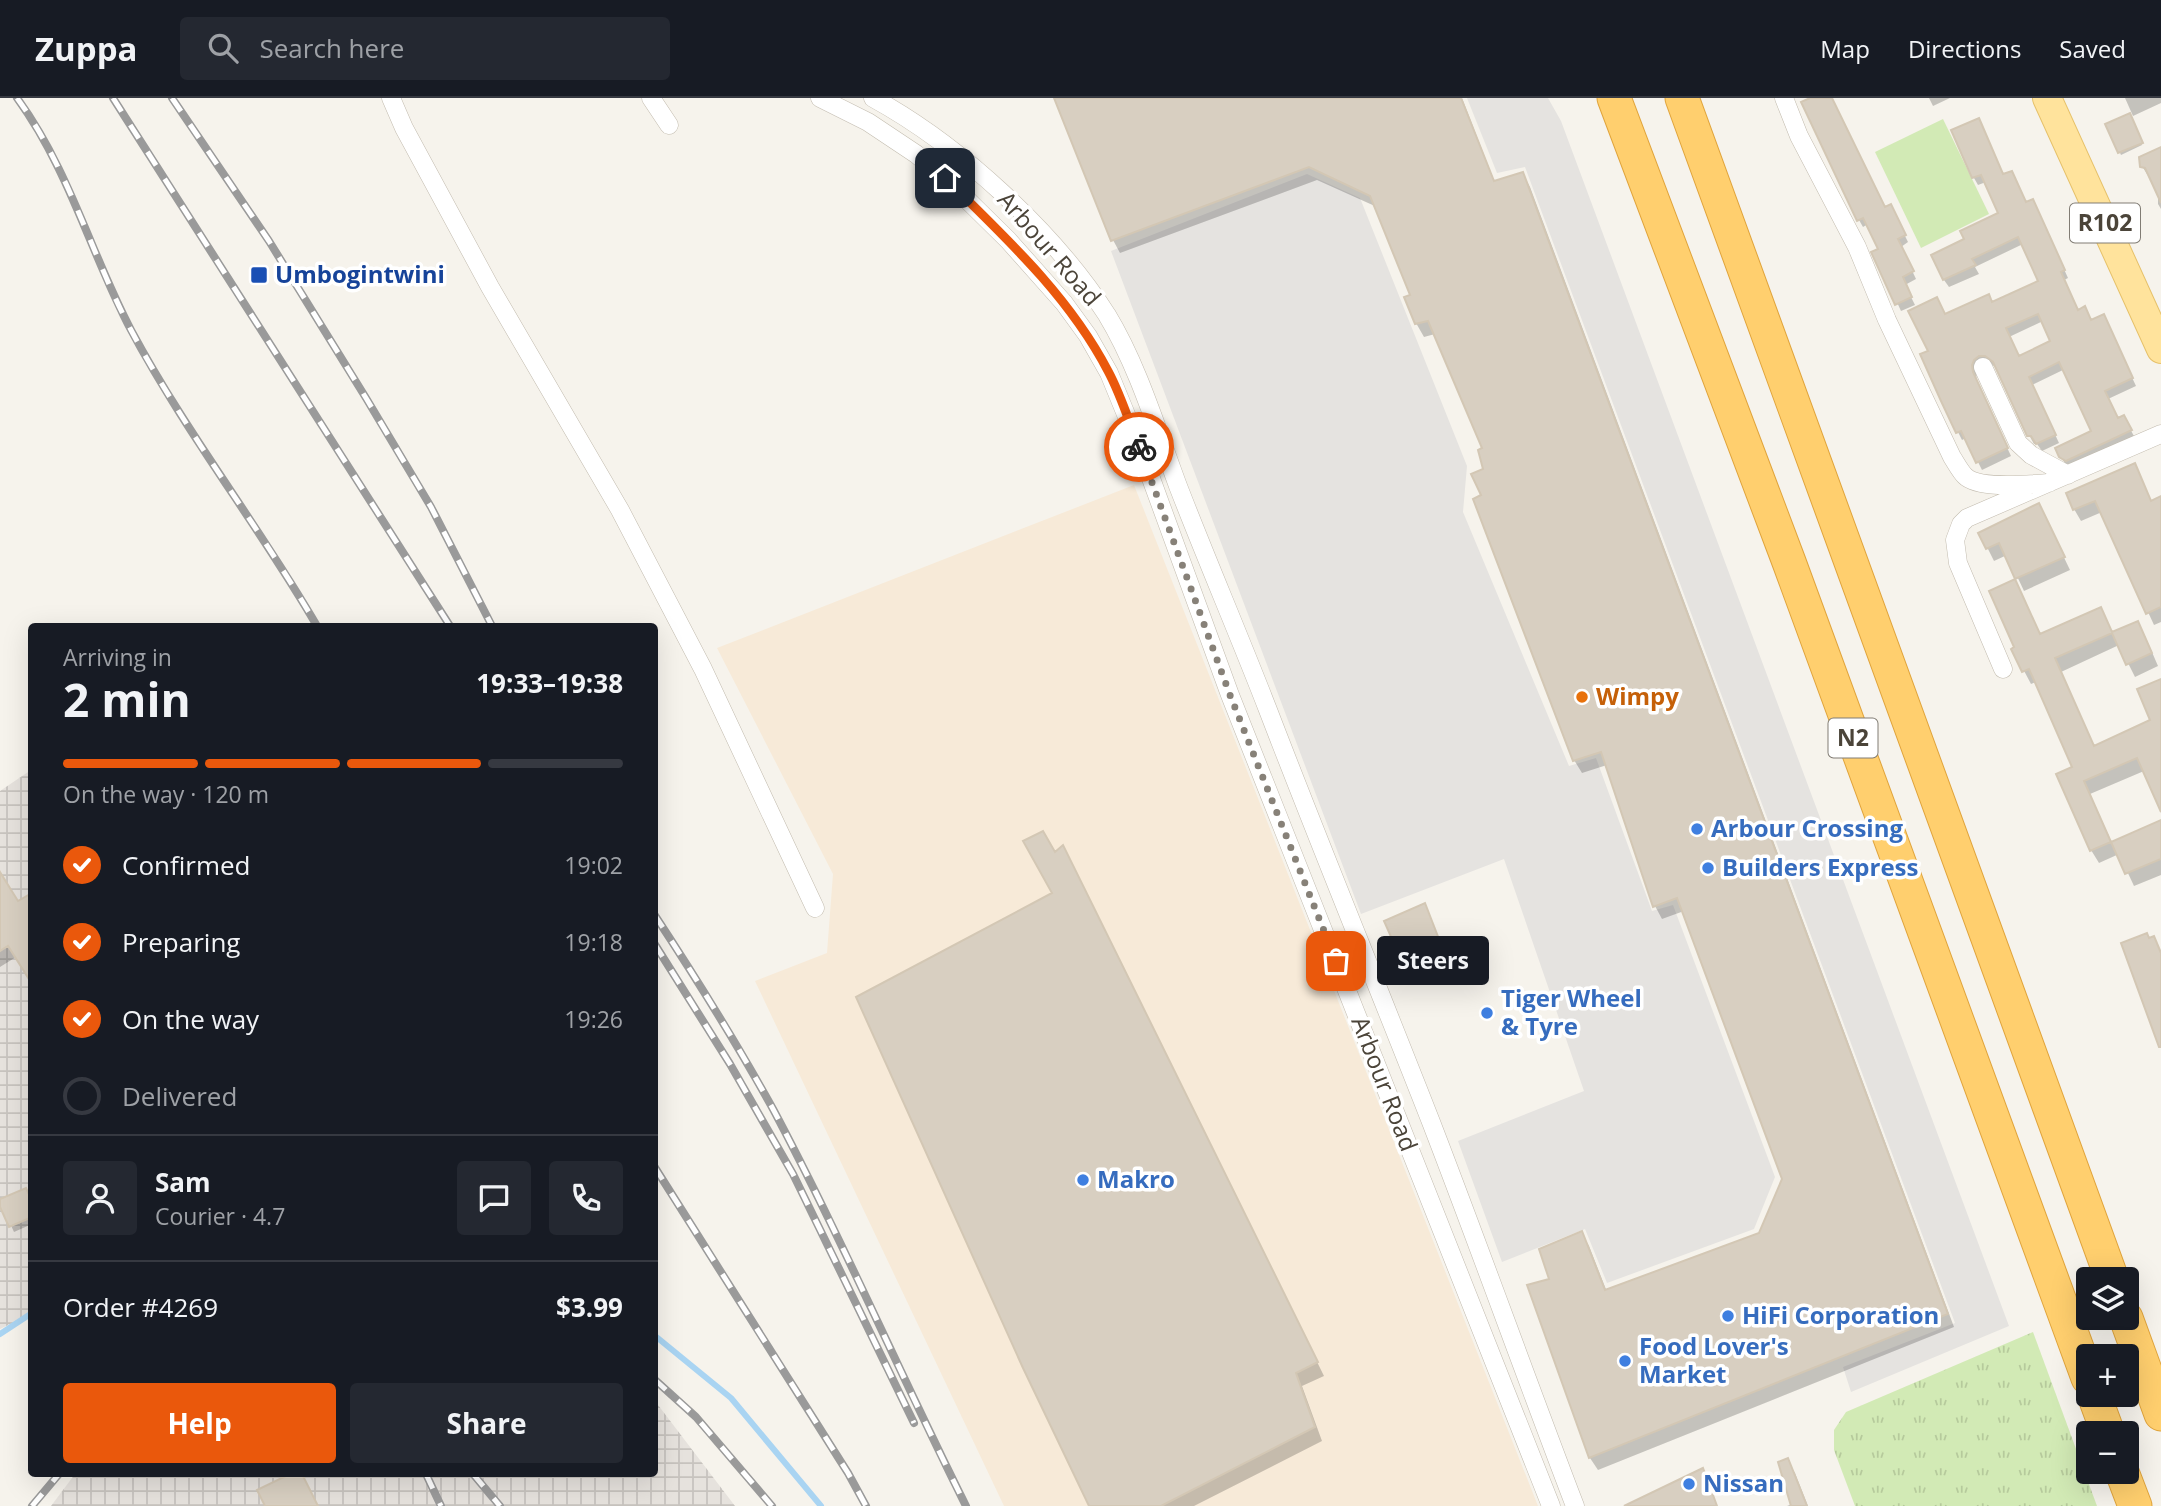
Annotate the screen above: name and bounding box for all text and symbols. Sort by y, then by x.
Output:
search box [180,17,670,80]
text: Zuppa [35,26,138,71]
icon: search [204,29,242,67]
text: Search here [260,30,404,66]
text: Map [1820,32,1870,65]
text: Directions [1908,32,2021,65]
text: Saved [2059,32,2126,65]
pin [915,148,975,208]
icon: home [926,159,964,197]
street label: Arbour Road [991,184,1109,312]
road number: R102 [2070,204,2140,242]
place label: Umbogintwini [275,257,445,290]
marker: Umbogintwini [249,265,269,285]
courier [1104,412,1174,482]
icon: bike [1120,428,1158,466]
text: Arriving in [63,641,172,673]
text: 19:33–19:38 [476,665,623,701]
text: 2 min [63,668,191,730]
place label: Wimpy [1596,679,1679,712]
marker: Wimpy [1574,689,1590,705]
road number: N2 [1828,718,1878,758]
text: On the way · 120 m [63,778,269,810]
place label: Arbour Crossing [1711,811,1903,844]
marker: Arbour Crossing [1689,821,1705,837]
icon: check [63,846,101,884]
text: Confirmed [122,847,250,883]
text: 19:02 [564,849,623,881]
place label: Builders Express [1722,850,1918,883]
marker: Builders Express [1700,860,1716,876]
icon: check [63,923,101,961]
text: Preparing [122,924,240,960]
text: 19:18 [564,926,623,958]
pin [1306,931,1366,991]
callout: Steers [1378,936,1490,986]
icon: bag [1317,942,1355,980]
text: Steers [1397,944,1469,976]
place label: Tiger Wheel & Tyre [1501,981,1642,1042]
icon: check [63,1000,101,1038]
text: On the way [122,1001,259,1037]
text: 19:26 [564,1003,623,1035]
marker: Tiger Wheel & Tyre [1479,1005,1495,1021]
street label: Arbour Road [1345,1011,1426,1156]
text: Delivered [122,1078,237,1114]
button: person [63,1161,137,1235]
button: chat [457,1161,531,1235]
button: phone [549,1161,623,1235]
place label: Makro [1097,1162,1175,1195]
text: Sam [155,1164,211,1200]
marker: Makro [1075,1172,1091,1188]
text: Courier · 4.7 [155,1200,285,1232]
map controls [2076,1267,2139,1484]
button: layers [2076,1267,2139,1330]
text: Order #4269 [63,1289,218,1325]
text: $3.99 [556,1289,623,1325]
place label: HiFi Corporation [1742,1298,1939,1331]
marker: HiFi Corporation [1720,1308,1736,1324]
place label: Food Lover's Market [1639,1329,1789,1390]
button: + [2076,1344,2139,1407]
marker: Food Lover's Market [1617,1353,1633,1369]
button: Help [63,1383,336,1463]
button: Share [350,1383,623,1463]
button: − [2076,1421,2139,1484]
place label: Nissan [1703,1466,1784,1499]
marker: Nissan [1681,1476,1697,1492]

